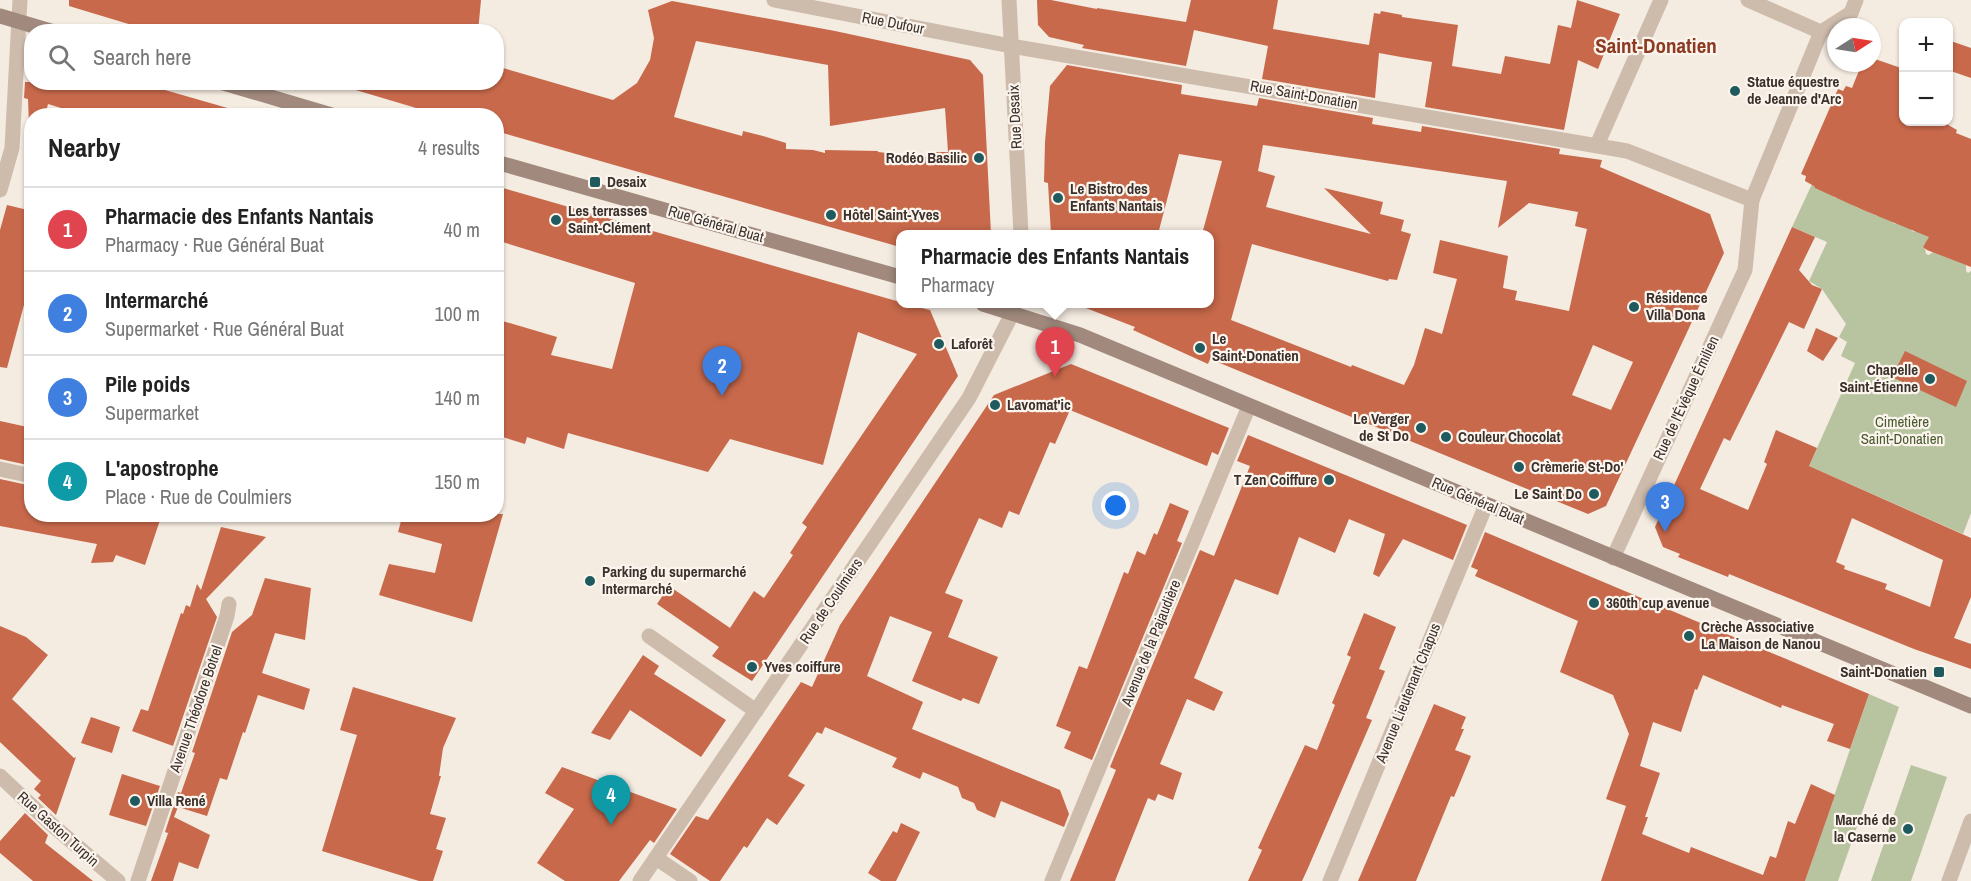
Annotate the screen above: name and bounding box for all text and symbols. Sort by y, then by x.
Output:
street label: Rue Dufour [860,6,926,39]
north arrow [1827,18,1881,72]
map controls [1899,18,1953,126]
button: + [1899,18,1953,72]
search box [24,24,504,90]
district label: Saint-Donatien [1595,31,1717,60]
icon: search [45,41,78,74]
text: Search here [93,42,191,72]
place label: Statue équestre de Jeanne d'Arc [1747,71,1842,109]
button: − [1899,72,1953,126]
street label: Rue Saint-Donatien [1249,75,1359,114]
street label: Rue Desaix [1002,84,1027,150]
marker: Statue équestre de Jeanne d'Arc [1728,84,1742,98]
text: Nearby [48,130,120,165]
text: 4 results [418,134,480,161]
place label: Rodéo Basilic [886,147,967,168]
marker: Rodéo Basilic [972,151,986,165]
place label: Desaix [607,171,647,192]
marker: Desaix [588,175,602,189]
place label: Le Bistro des Enfants Nantais [1070,178,1163,216]
marker: Le Bistro des Enfants Nantais [1051,191,1065,205]
place label: Les terrasses Saint-Clément [568,200,651,238]
street label: Rue Général Buat [666,200,767,247]
text: Pharmacie des Enfants Nantais [105,201,374,231]
place label: Hôtel Saint-Yves [843,204,940,225]
marker: Hôtel Saint-Yves [824,208,838,222]
marker: Les terrasses Saint-Clément [549,213,563,227]
text: 1 [63,216,72,243]
text: 40 m [444,216,480,243]
popup [896,230,1214,308]
text: Pharmacy · Rue Général Buat [105,231,324,258]
text: Pharmacie des Enfants Nantais [921,241,1189,271]
text: Pharmacy [921,271,994,298]
text: Intermarché [105,285,208,315]
place label: Résidence Villa Dona [1646,287,1708,325]
text: 2 [63,300,72,327]
text: 100 m [434,300,480,327]
marker: Résidence Villa Dona [1627,300,1641,314]
text: Supermarket · Rue Général Buat [105,315,344,342]
pin: 1 [1036,328,1074,377]
place label: Le Saint-Donatien [1212,328,1299,366]
street label: Rue de l'Évêque Émilien [1648,332,1724,463]
place label: Laforêt [951,333,993,354]
marker: Laforêt [932,337,946,351]
marker: Le Saint-Donatien [1193,341,1207,355]
pin: 2 [702,346,742,396]
place label: Chapelle Saint-Étienne [1839,359,1918,397]
text: Pile poids [105,369,190,399]
marker: Chapelle Saint-Étienne [1923,372,1937,386]
text: 3 [63,384,72,411]
text: 140 m [434,384,480,411]
place label: Lavomat'ic [1007,394,1071,415]
marker: Lavomat'ic [988,398,1002,412]
text: Supermarket [105,399,199,426]
place label: Le Verger de St Do [1353,408,1409,446]
park label: Cimetière Saint-Donatien [1861,411,1943,449]
marker: Le Verger de St Do [1414,421,1428,435]
place label: Couleur Chocolat [1458,426,1561,447]
marker: Couleur Chocolat [1439,430,1453,444]
text: L'apostrophe [105,453,219,483]
place label: Crèmerie St-Do' [1531,456,1624,477]
marker: Crèmerie St-Do' [1512,460,1526,474]
text: 4 [63,468,72,495]
text: 150 m [434,468,480,495]
place label: T Zen Coiffure [1234,469,1317,490]
street label: Rue Général Buat [1429,472,1528,530]
marker: T Zen Coiffure [1322,473,1336,487]
pin: 3 [1646,482,1684,532]
text: Place · Rue de Coulmiers [105,483,292,510]
place label: Le Saint Do [1514,483,1582,504]
marker: Le Saint Do [1587,487,1601,501]
your location [1101,491,1130,520]
street label: Rue de Coulmiers [794,554,867,648]
place label: Parking du supermarché Intermarché [602,561,746,599]
marker: Parking du supermarché Intermarché [583,574,597,588]
street label: Avenue de la Pajaudière [1115,576,1186,710]
place label: 360th cup avenue [1606,592,1709,613]
marker: 360th cup avenue [1587,596,1601,610]
place label: Crèche Associative La Maison de Nanou [1701,616,1821,654]
street label: Avenue Lieutenant Chapus [1370,620,1445,767]
marker: Crèche Associative La Maison de Nanou [1682,629,1696,643]
street label: Avenue Théodore Botrel [164,643,227,776]
place label: Yves coiffure [764,656,841,677]
marker: Yves coiffure [745,660,759,674]
place label: Saint-Donatien [1840,661,1927,682]
marker: Saint-Donatien [1932,665,1946,679]
pin: 4 [592,776,630,825]
street label: Rue Gaston Turpin [13,786,104,871]
place label: Villa René [147,790,206,811]
marker: Villa René [128,794,142,808]
place label: Marché de la Caserne [1834,809,1896,847]
marker: Marché de la Caserne [1901,822,1915,836]

